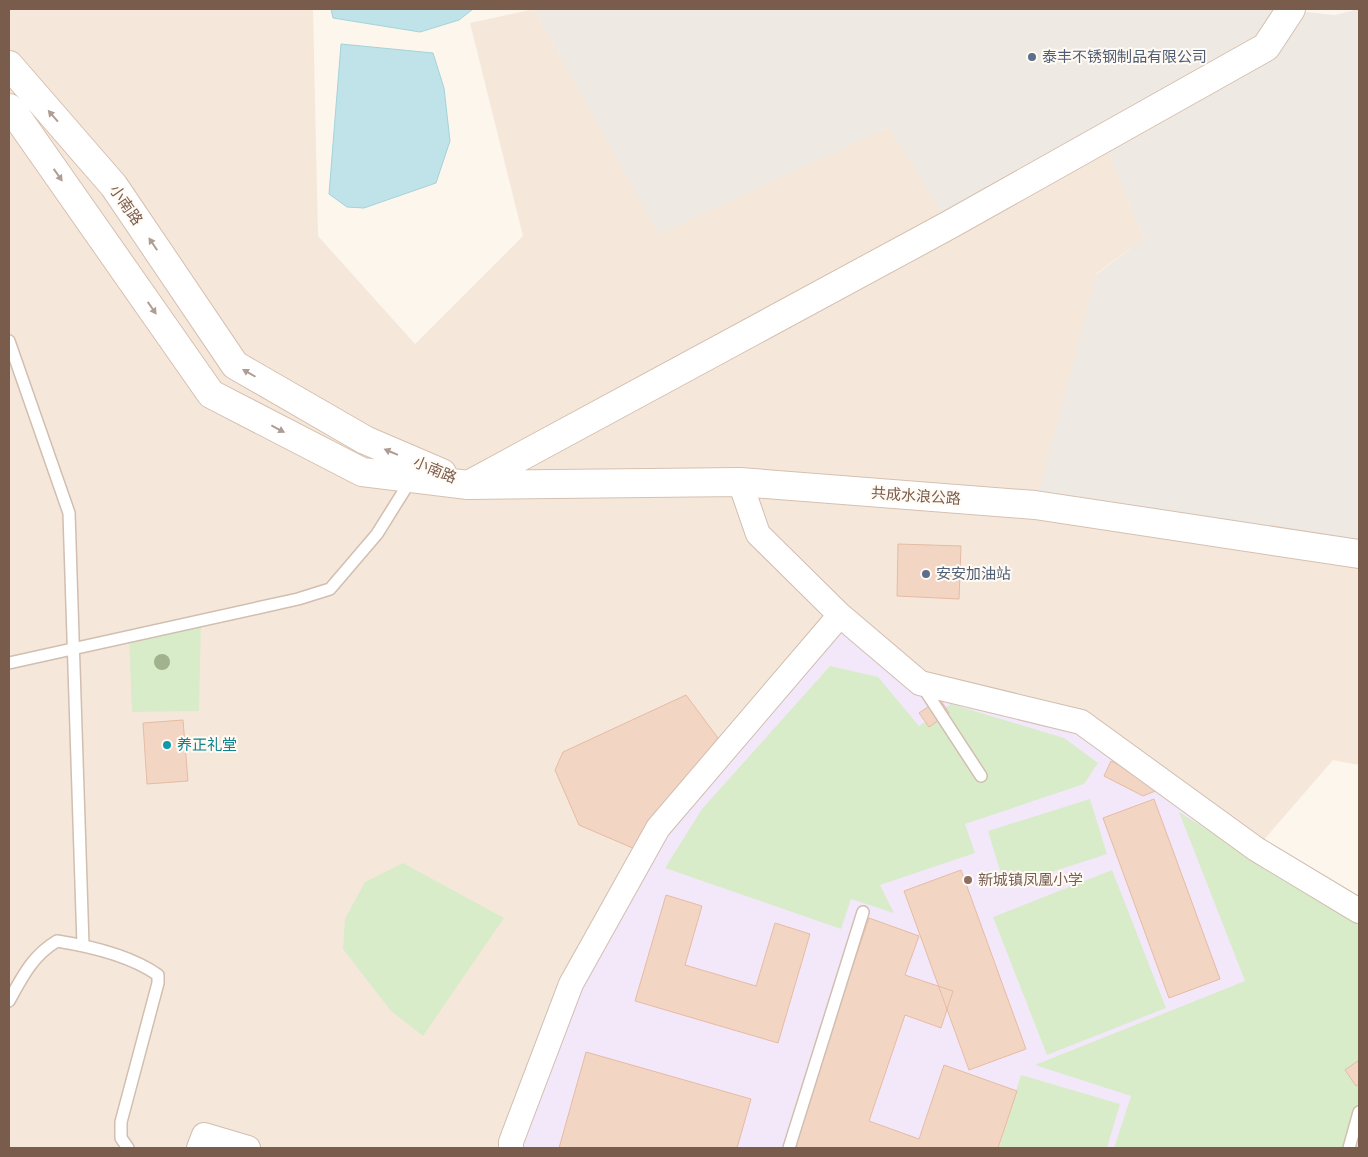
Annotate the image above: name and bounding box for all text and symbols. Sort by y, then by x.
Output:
place label: 泰丰不锈钢制品有限公司 [1042,48,1207,65]
marker: 泰丰不锈钢制品有限公司 [1026,51,1038,63]
one-way arrow [48,110,59,122]
one-way arrow [53,169,63,182]
street label: 小南路 [107,181,146,228]
one-way arrow [148,237,158,251]
one-way arrow [147,302,157,315]
one-way arrow [242,369,257,377]
one-way arrow [271,425,286,433]
one-way arrow [384,447,398,455]
street label: 小南路 [411,453,459,486]
street label: 共成水浪公路 [871,484,962,507]
place label: 安安加油站 [936,565,1011,582]
marker: 安安加油站 [920,568,932,580]
place label: 养正礼堂 [177,736,237,753]
marker: 养正礼堂 [161,739,173,751]
place label: 新城镇凤凰小学 [978,871,1083,888]
marker: 新城镇凤凰小学 [962,874,974,886]

